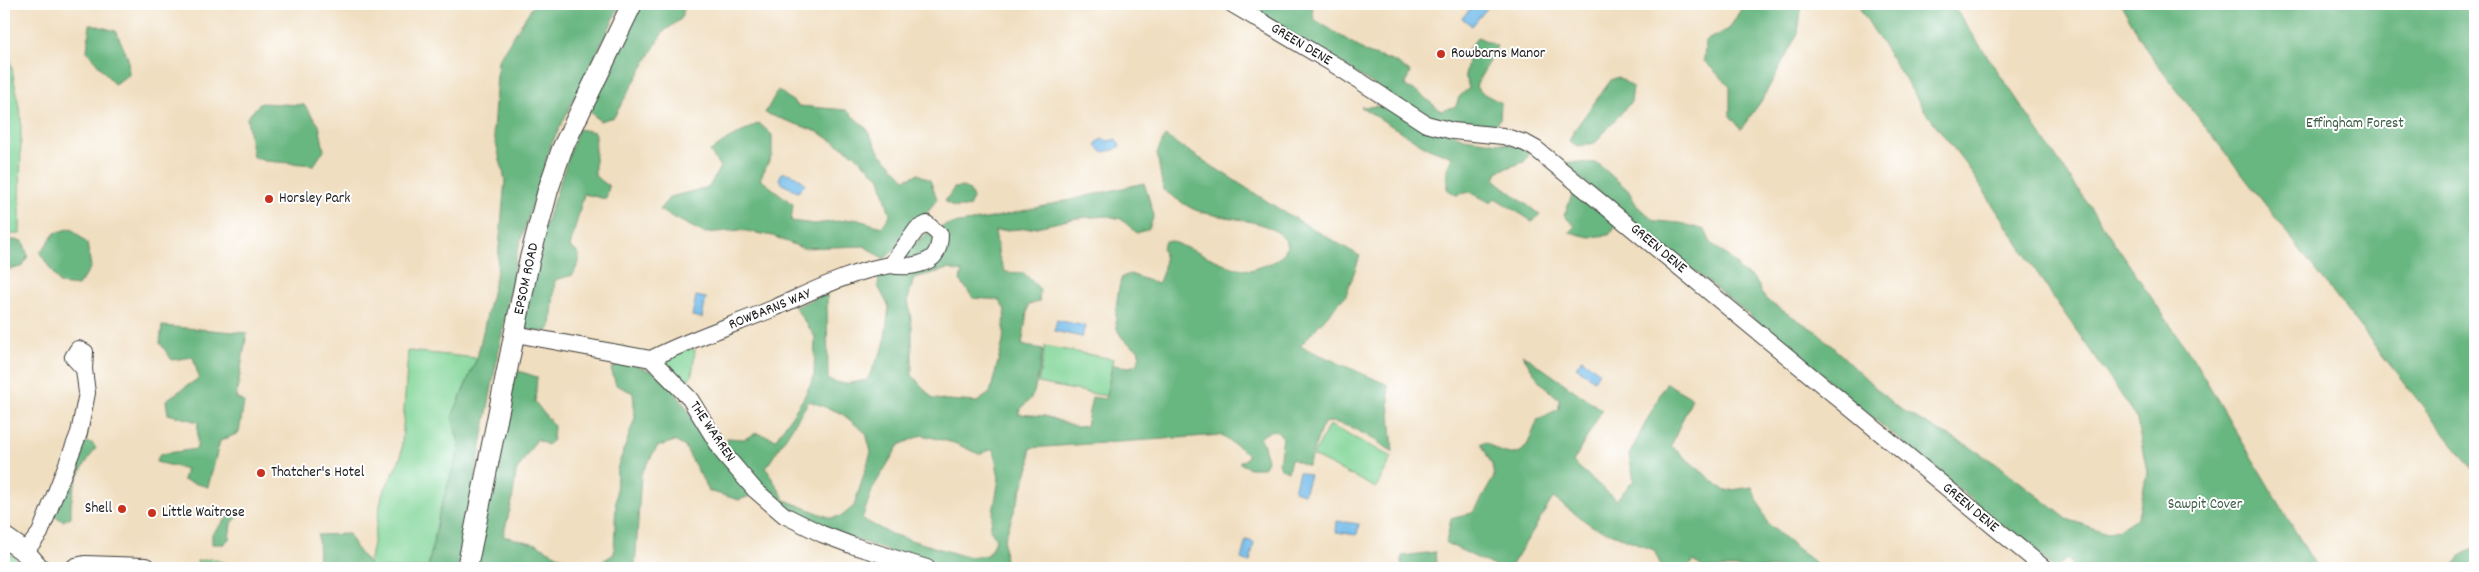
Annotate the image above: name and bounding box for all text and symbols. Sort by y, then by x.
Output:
street label: GREEN DENE [1266,18,1336,72]
place label: Rowbarns Manor [1451,43,1546,65]
marker: Rowbarns Manor [1435,48,1447,60]
park label: Effingham Forest [2306,113,2404,135]
place label: Horsley Park [279,188,350,210]
marker: Horsley Park [263,193,275,205]
street label: GREEN DENE [1625,219,1691,279]
street label: EPSOM ROAD [509,241,545,317]
street label: ROWBARNS WAY [726,283,815,336]
street label: THE WARREN [683,397,741,467]
place label: Thatcher's Hotel [271,462,365,484]
marker: Thatcher's Hotel [255,467,267,479]
street label: GREEN DENE [1937,478,2003,538]
park label: Sawpit Cover [2168,494,2243,516]
place label: Shell [85,498,112,520]
place label: Little Waitrose [162,502,245,524]
marker: Shell [116,503,128,515]
marker: Little Waitrose [146,507,158,519]

